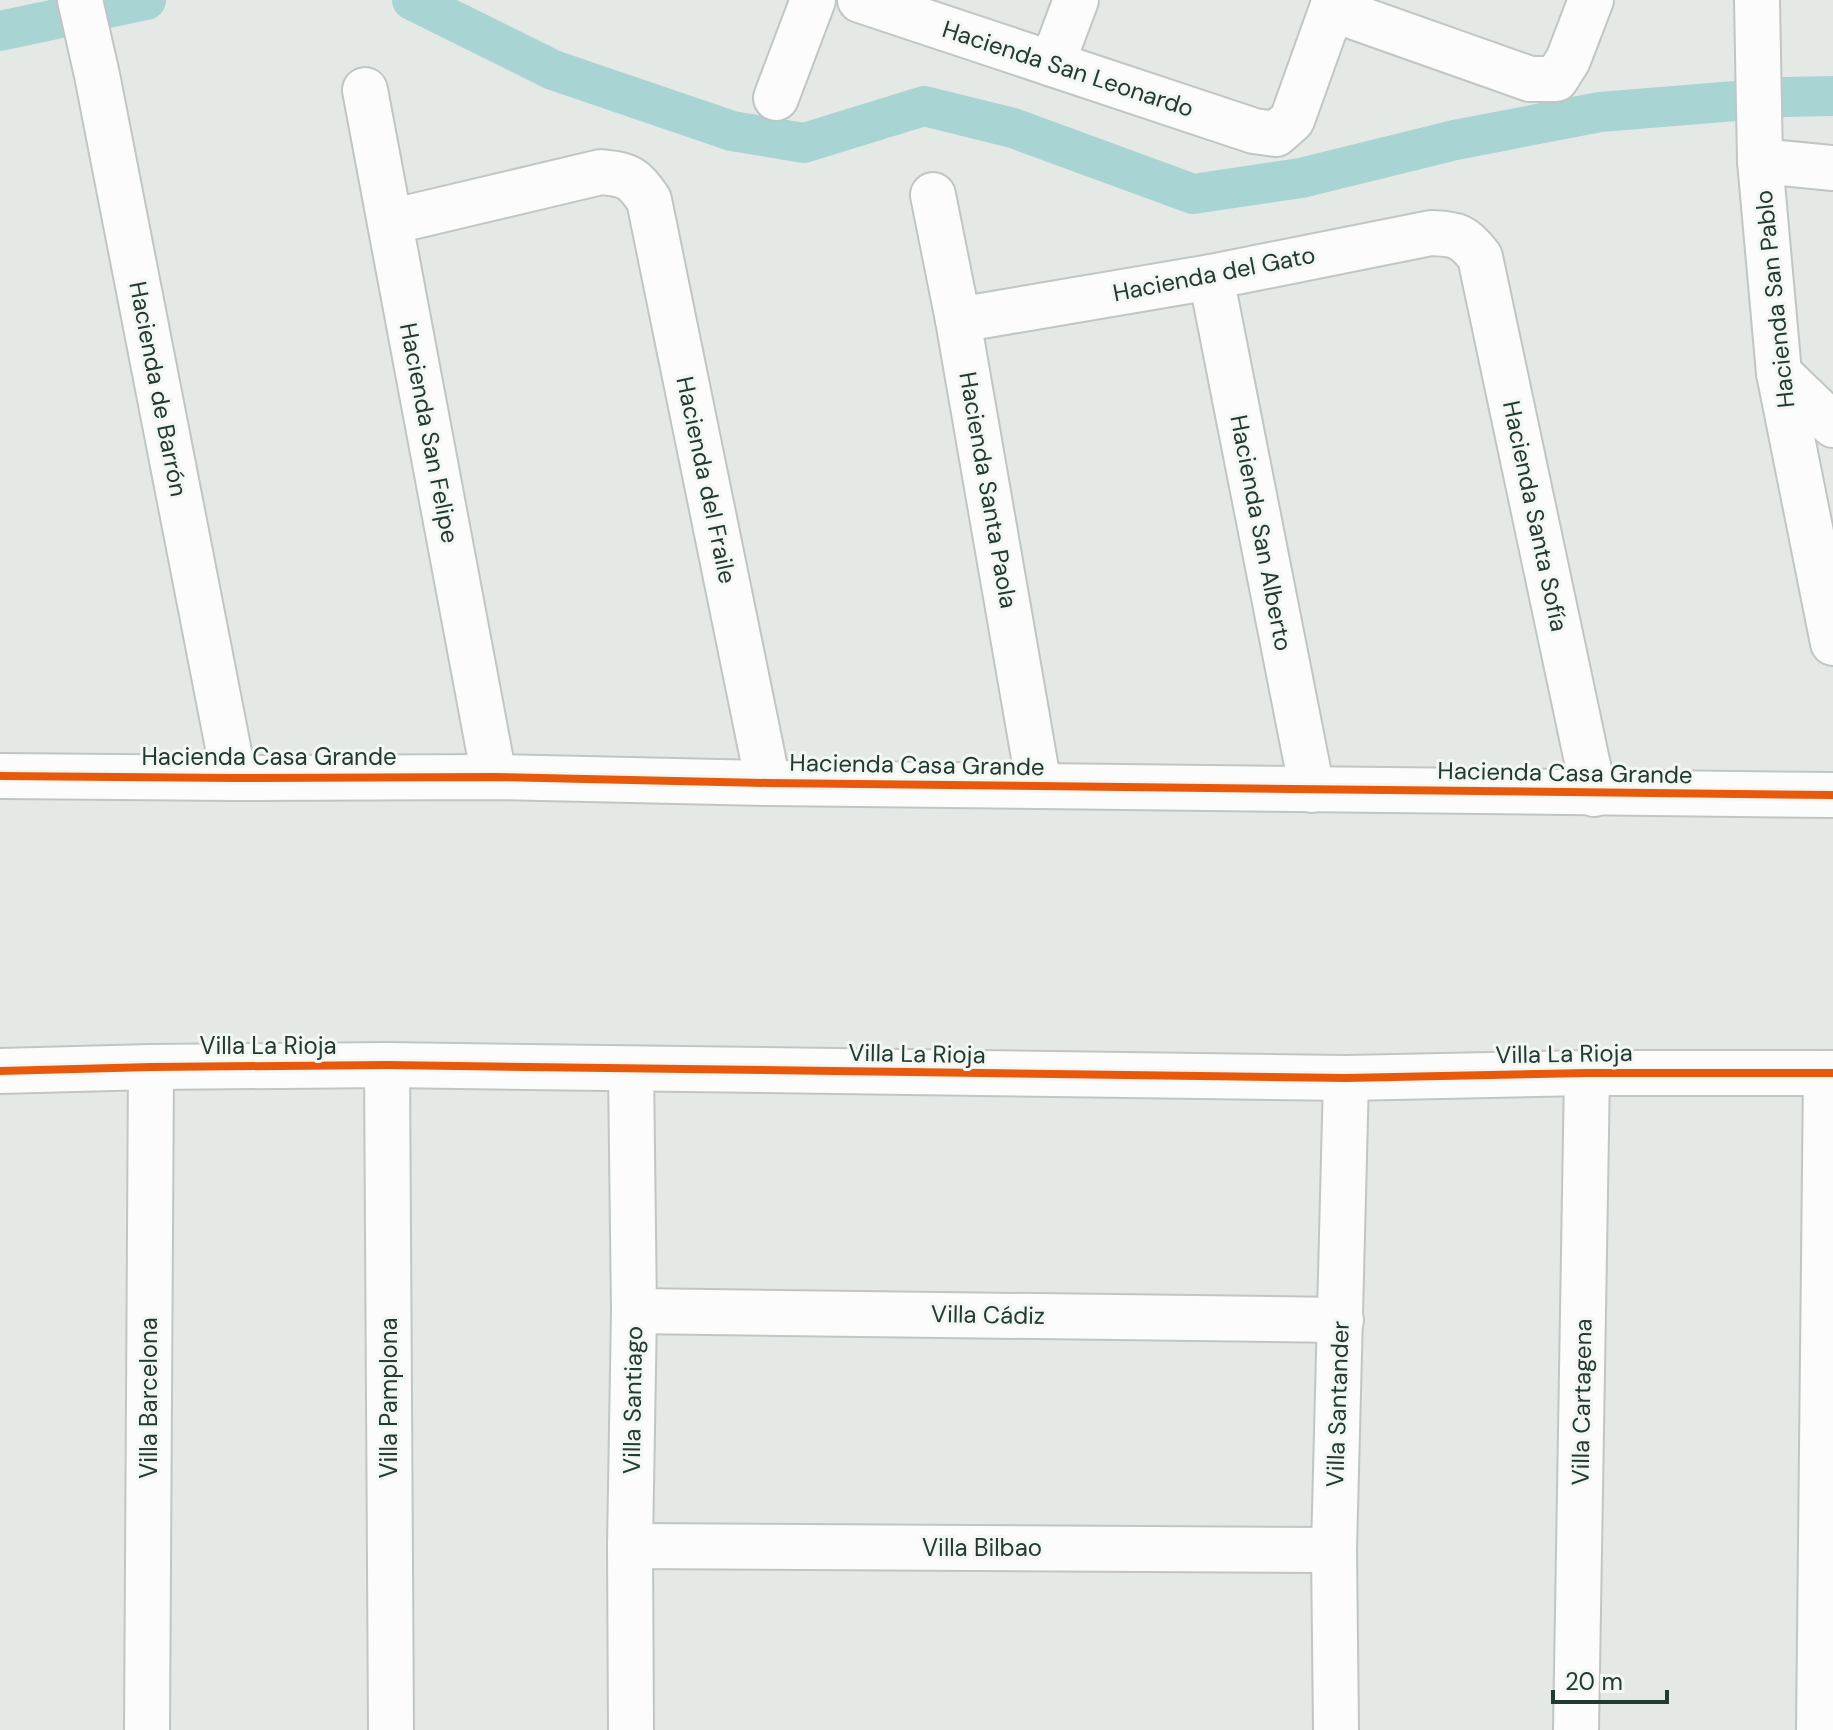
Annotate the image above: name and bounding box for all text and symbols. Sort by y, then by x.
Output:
street label: Hacienda San Leonardo [939,13,1198,124]
street label: Hacienda San Pablo [1748,189,1801,410]
street label: Hacienda del Gato [1110,239,1318,308]
street label: Hacienda de Barrón [122,279,195,499]
street label: Hacienda San Felipe [393,320,466,546]
street label: Hacienda Santa Paola [952,369,1025,611]
street label: Hacienda del Fraile [669,374,744,586]
street label: Hacienda Santa Sofía [1496,398,1575,634]
street label: Hacienda San Alberto [1223,412,1300,654]
street label: Hacienda Casa Grande [141,741,397,772]
street label: Hacienda Casa Grande [789,747,1045,782]
street label: Hacienda Casa Grande [1437,755,1693,790]
street label: Villa La Rioja [199,1030,337,1061]
street label: Villa La Rioja [848,1037,986,1070]
street label: Villa La Rioja [1495,1037,1633,1070]
street label: Villa Cádiz [931,1298,1045,1331]
street label: Villa Barcelona [133,1317,164,1479]
street label: Villa Pamplona [373,1317,404,1479]
street label: Villa Cartagena [1565,1318,1598,1486]
street label: Villa Santander [1319,1320,1356,1488]
street label: Villa Santiago [616,1326,649,1474]
street label: Villa Bilbao [922,1532,1042,1563]
scale bar [1553,1654,1667,1704]
text: 20 m [1565,1666,1623,1697]

